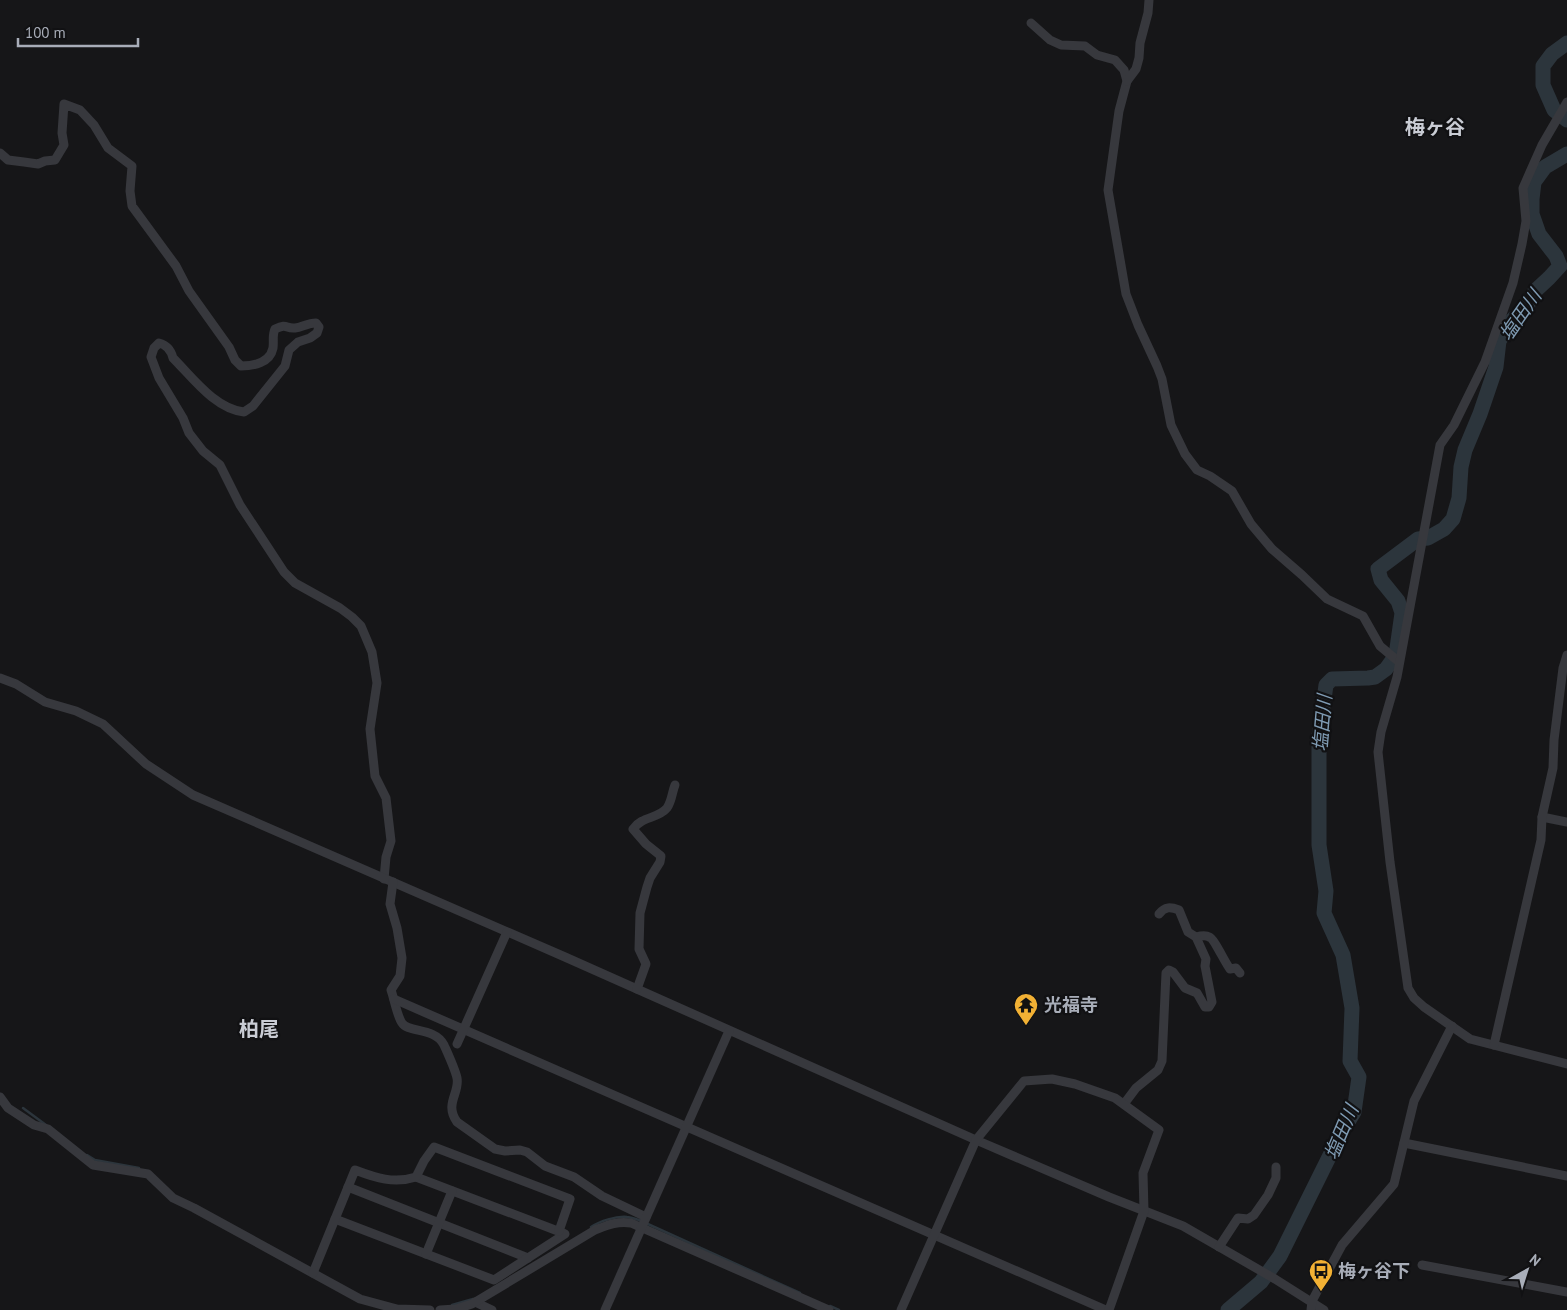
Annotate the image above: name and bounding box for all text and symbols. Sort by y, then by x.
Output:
scale bar [18,15,138,47]
text: 100 m [25,23,66,42]
district label: 梅ヶ谷 [1405,114,1465,140]
water label: 塩田川 [1494,283,1547,345]
water label: 塩田川 [1308,692,1337,752]
temple icon: 光福寺 [1013,992,1039,1026]
place label: 光福寺 [1044,993,1098,1016]
district label: 柏尾 [239,1016,279,1042]
water label: 塩田川 [1319,1099,1364,1163]
north arrow [1502,1245,1552,1295]
text: N [1526,1250,1544,1270]
bus stop icon: 梅ヶ谷下 [1308,1258,1334,1292]
place label: 梅ヶ谷下 [1338,1259,1410,1282]

